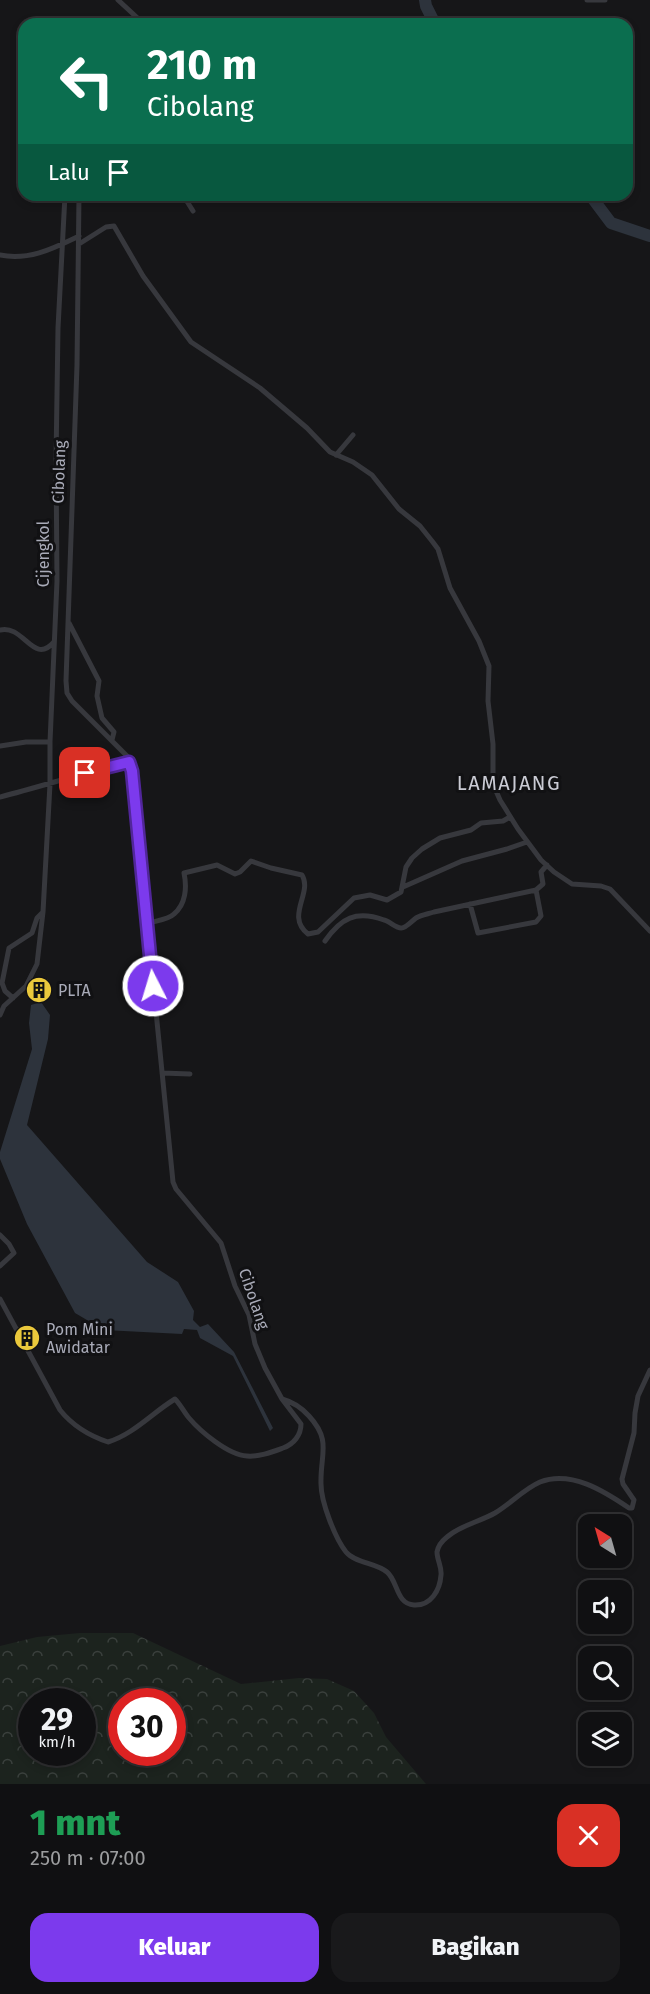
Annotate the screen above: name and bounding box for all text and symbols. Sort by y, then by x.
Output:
text: 210 m [147,40,257,90]
icon: left [48,42,126,120]
text: Cibolang [147,91,254,123]
icon: arrive [102,156,135,189]
text: Lalu [48,159,90,186]
street label: Cibolang [48,439,70,504]
street label: Cijengkol [34,520,53,587]
pin [59,747,110,798]
icon: arrive [68,756,101,789]
district label: LAMAJANG [457,771,561,795]
position arrow [121,954,185,1018]
building icon: PLTA [24,975,54,1005]
place label: PLTA [58,981,91,1000]
street label: Cibolang [235,1266,274,1333]
place label: Pom Mini Awidatar [46,1320,113,1357]
building icon: Pom Mini Awidatar [12,1323,42,1353]
north arrow [578,1514,632,1568]
map controls [578,1514,632,1766]
button: sound [578,1580,632,1634]
button: search [578,1646,632,1700]
speed limit sign: 30 [108,1688,186,1766]
text: 29 [41,1702,73,1738]
button: layers [578,1712,632,1766]
text: km/h [38,1733,76,1751]
text: 1 mnt [30,1801,120,1845]
button: close [557,1804,620,1867]
text: 250 m · 07:00 [30,1846,146,1870]
button: Keluar [30,1913,319,1982]
button: Bagikan [331,1913,620,1982]

